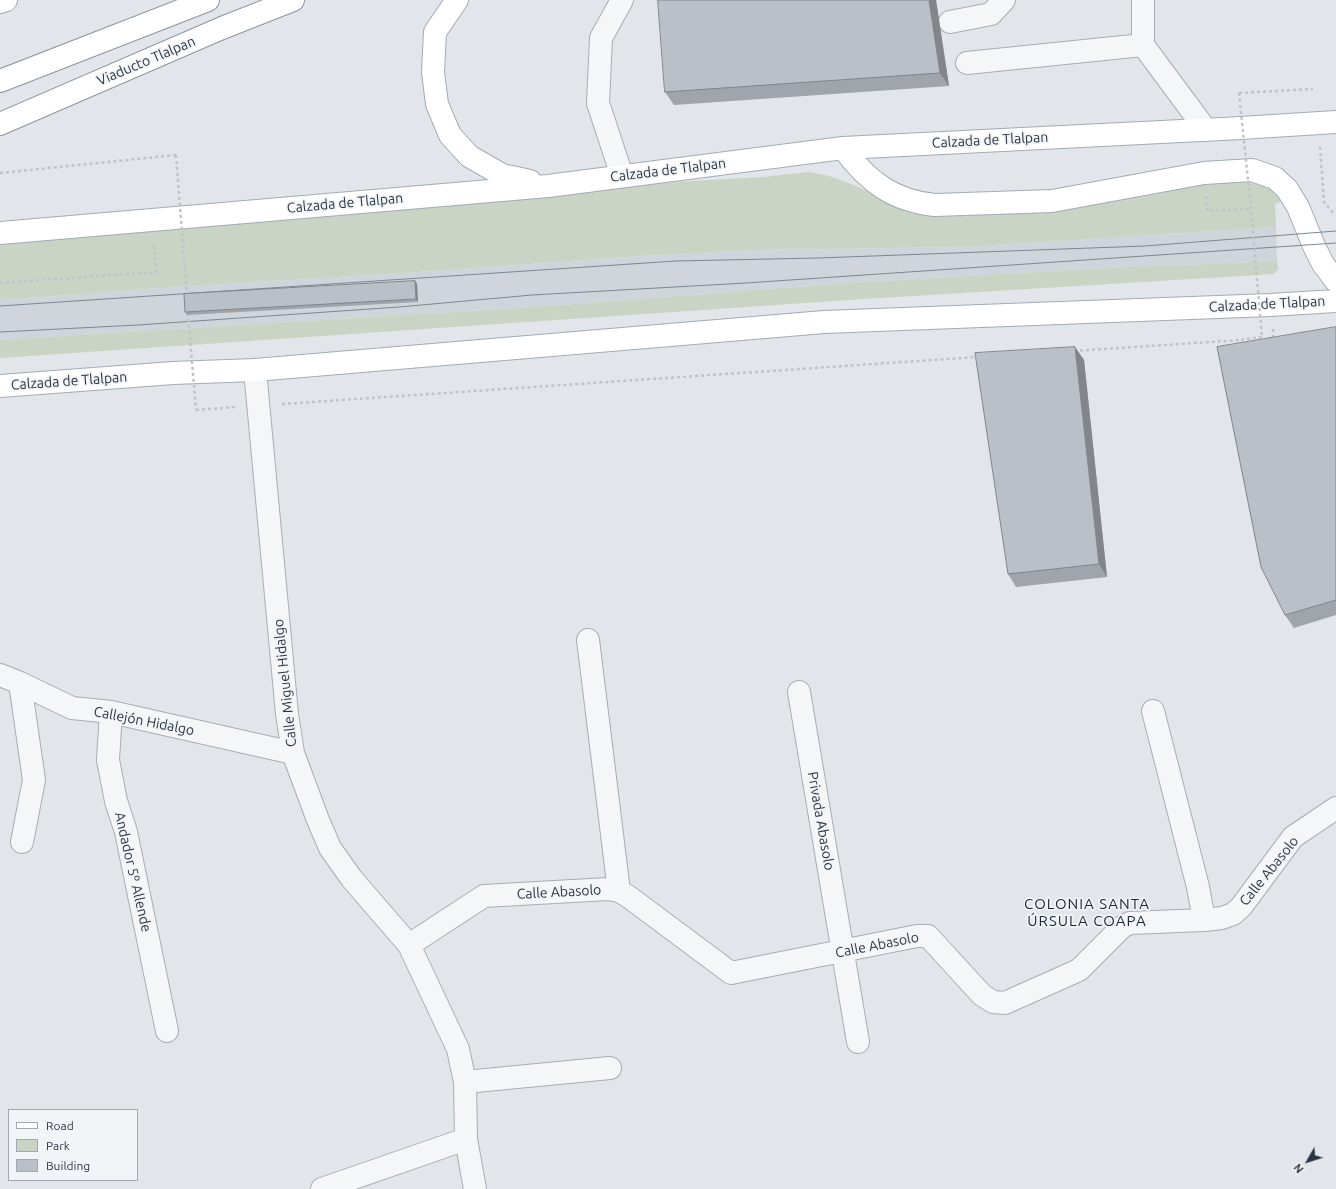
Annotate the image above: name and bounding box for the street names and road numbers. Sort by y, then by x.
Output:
street label: Viaducto Tlalpan [94,33,198,89]
street label: Calzada de Tlalpan [931,129,1049,151]
street label: Calzada de Tlalpan [609,155,727,185]
street label: Calzada de Tlalpan [286,190,404,216]
street label: Calzada de Tlalpan [1208,293,1326,315]
street label: Calzada de Tlalpan [10,369,128,393]
street label: Calle Miguel Hidalgo [270,618,300,748]
street label: Callejón Hidalgo [92,703,196,739]
street label: Privada Abasolo [804,770,838,872]
street label: Andador 5º Allende [111,810,155,934]
street label: Calle Abasolo [1236,833,1302,909]
street label: Calle Abasolo [516,881,602,903]
street label: Calle Abasolo [834,929,920,961]

